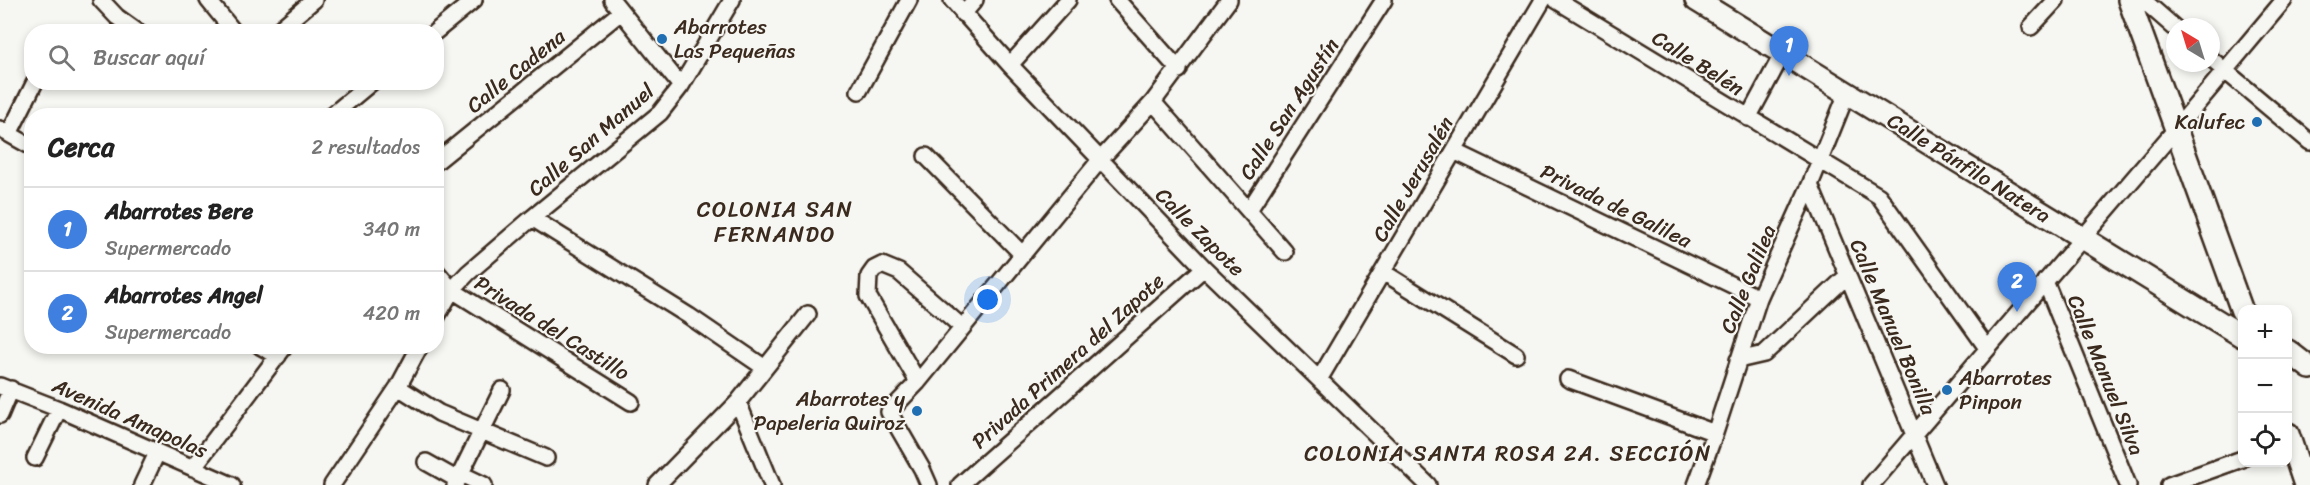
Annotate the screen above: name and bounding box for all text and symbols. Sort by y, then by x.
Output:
place label: Abarrotes Las Pequeñas [673,8,796,70]
street label: Calle Cadena [458,18,575,123]
north arrow [2166,18,2220,72]
street label: Calle Belén [1644,19,1752,107]
search box [24,24,444,90]
pin: 1 [1770,26,1808,76]
street label: Calle San Agustín [1229,30,1349,188]
marker: Abarrotes Las Pequeñas [655,32,669,46]
text: Buscar aquí [93,38,205,77]
icon: search [45,41,78,74]
street label: Calle San Manuel [519,73,664,206]
street label: Calle Pánfilo Natera [1879,102,2059,234]
place label: Kalufec [2175,103,2246,141]
street label: Calle Jerusalén [1362,109,1464,249]
marker: Kalufec [2250,115,2264,129]
text: Cerca [48,124,114,170]
text: 2 resultados [311,130,420,165]
street label: Privada de Galilea [1534,153,1699,259]
street label: Calle Zapote [1146,178,1254,286]
district label: COLONIA SAN FERNANDO [697,190,853,254]
text: Abarrotes Bere [105,192,253,231]
text: 1 [63,212,72,247]
text: 340 m [363,212,420,247]
street label: Calle Galilea [1709,218,1787,339]
text: Supermercado [105,231,231,266]
street label: Calle Manuel Bonilla [1839,233,1948,422]
pin: 2 [1998,262,2036,312]
street label: Privada Primera del Zapote [962,263,1174,459]
street label: Privada del Castillo [467,265,638,391]
text: Abarrotes Angel [105,276,263,315]
your location [973,285,1002,314]
street label: Calle Manuel Silva [2056,289,2156,462]
text: 2 [62,296,73,331]
text: 420 m [363,296,420,331]
map controls [2238,305,2292,467]
button: + [2238,305,2292,359]
text: Supermercado [105,315,231,350]
place label: Abarrotes Pinpon [1958,359,2052,421]
button: − [2238,359,2292,413]
street label: Avenida Amapolas [45,366,214,469]
place label: Abarrotes y Papeleria Quiroz [753,380,906,442]
marker: Abarrotes Pinpon [1940,383,1954,397]
marker: Abarrotes y Papeleria Quiroz [910,404,924,418]
button: locate [2238,413,2292,467]
district label: COLONIA SANTA ROSA 2A. SECCIÓN [1304,434,1712,473]

